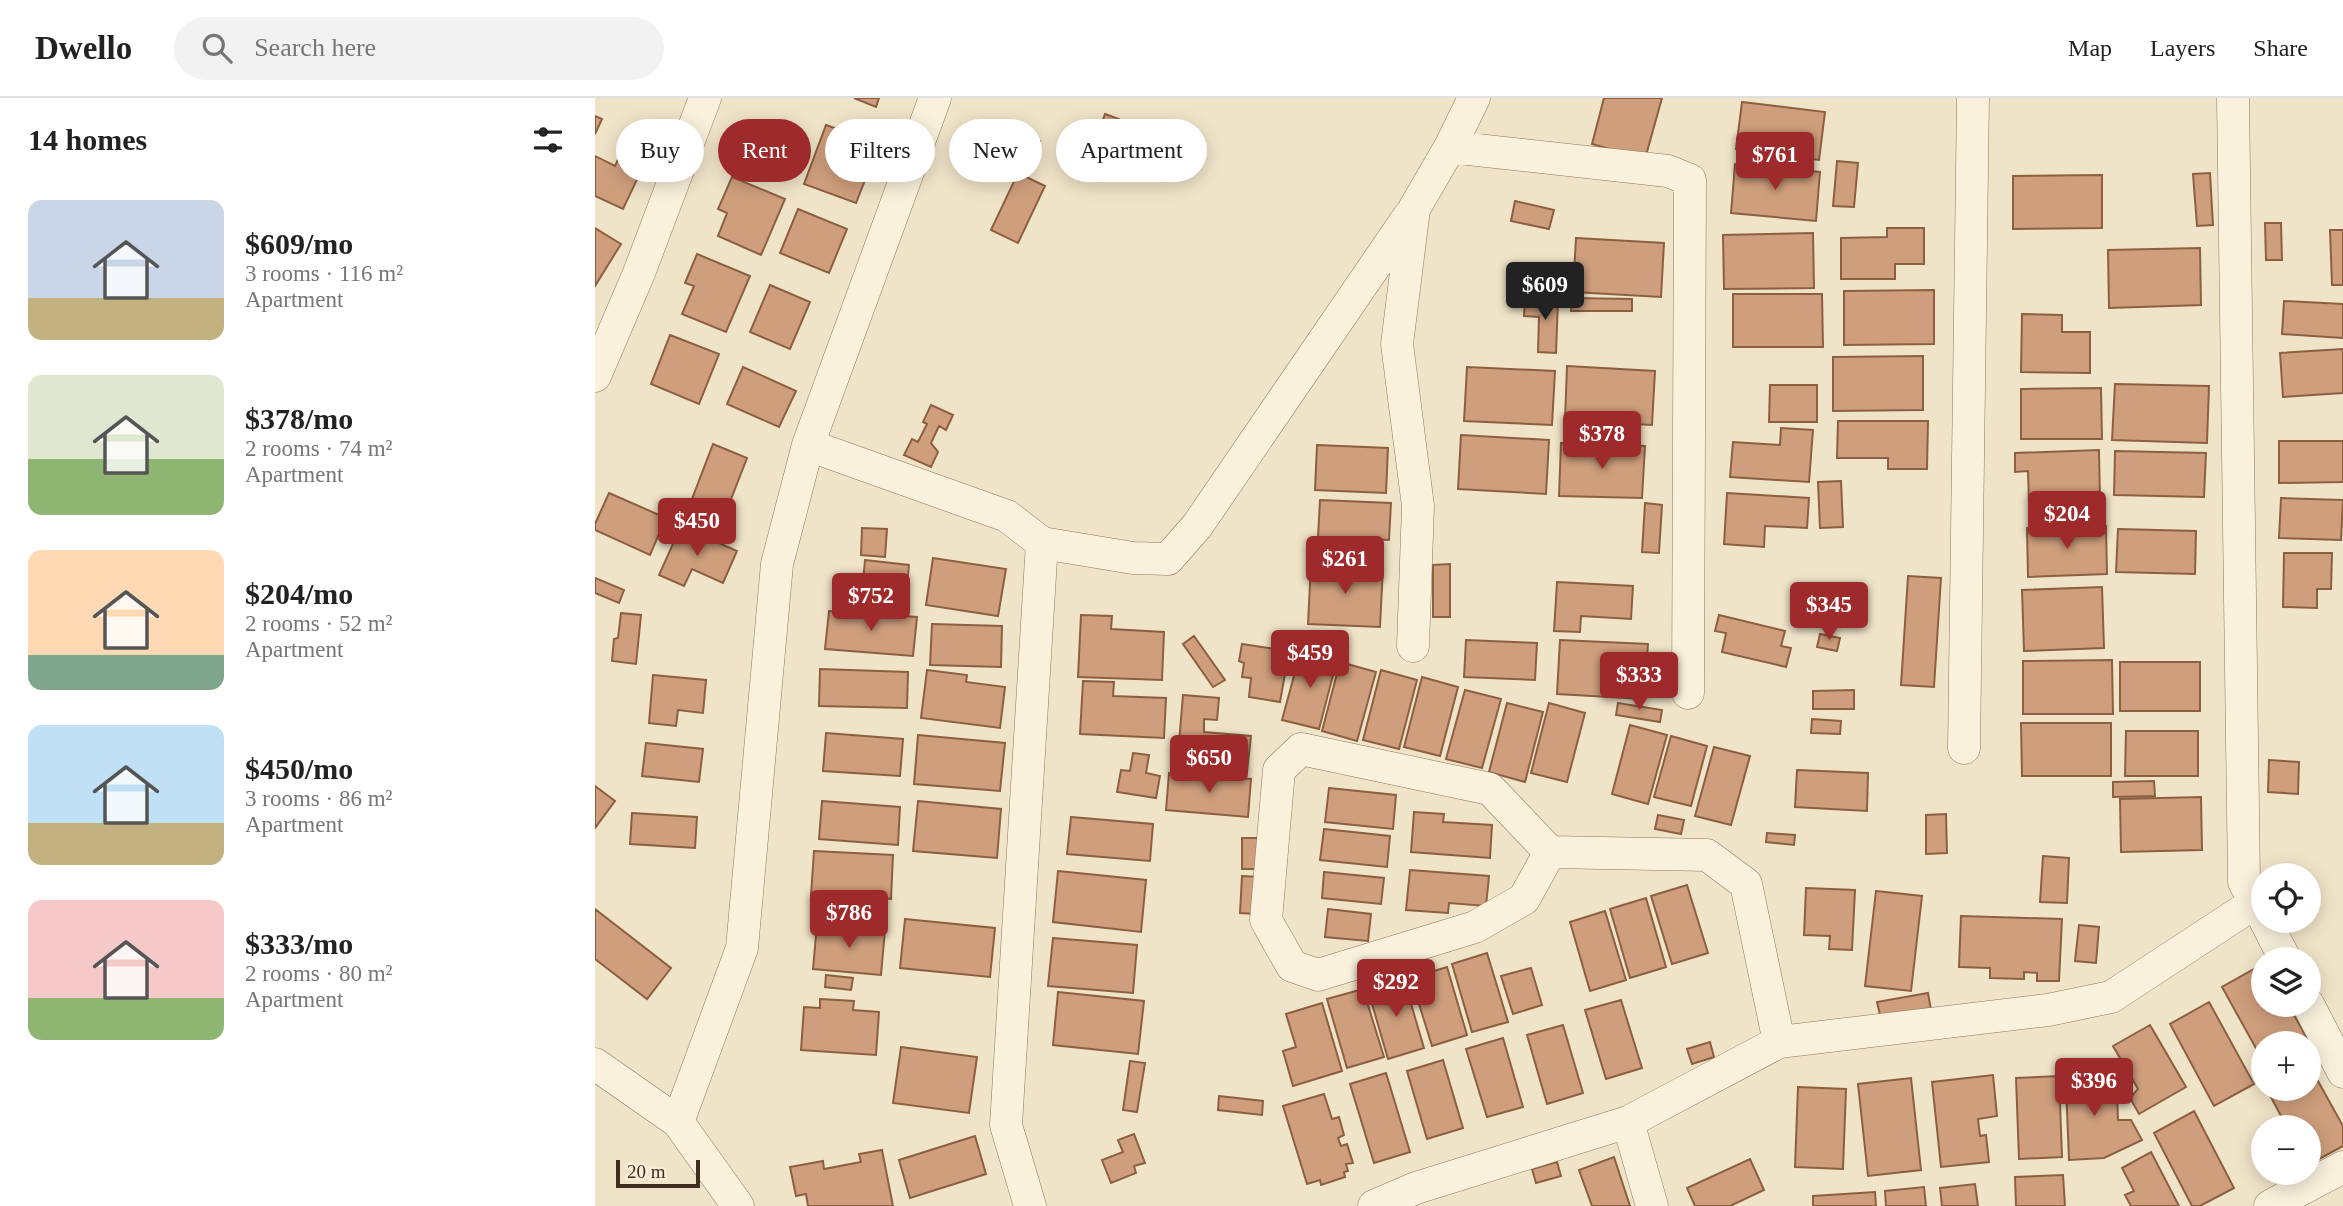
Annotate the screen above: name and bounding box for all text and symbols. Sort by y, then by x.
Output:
search box [174,17,664,80]
icon: search [198,29,236,67]
text: Dwello [35,30,132,66]
text: Search here [254,33,376,62]
text: Map [2068,35,2112,61]
text: Layers [2150,35,2215,61]
text: Share [2253,35,2308,61]
chip: Buy [616,119,704,182]
chip: Rent [718,119,811,182]
chip: Filters [825,119,935,182]
chip: New [949,119,1042,182]
chip: Apartment [1056,119,1207,182]
icon: filters [529,121,567,159]
text: 14 homes [28,123,147,156]
pin: $761 [1734,132,1816,192]
text: $761 [1752,142,1798,167]
text: $609/mo [245,227,353,260]
icon: home [84,228,168,312]
text: 3 rooms · 116 m² [245,261,403,286]
pin: $609 [1504,262,1586,322]
text: $609 [1522,272,1568,297]
text: Apartment [245,287,343,312]
text: $378/mo [245,402,353,435]
icon: home [84,403,168,487]
pin: $378 [1561,412,1643,471]
text: $378 [1579,421,1625,446]
text: 2 rooms · 74 m² [245,436,392,461]
text: Apartment [245,462,343,487]
pin: $204 [2026,491,2108,551]
pin: $450 [656,498,738,558]
text: $204 [2044,501,2090,526]
text: $450 [674,508,720,533]
pin: $261 [1304,536,1386,596]
text: $261 [1322,546,1368,571]
pin: $752 [830,574,912,633]
text: $204/mo [245,577,353,610]
icon: home [84,578,168,662]
pin: $345 [1788,582,1870,642]
text: $752 [848,583,894,608]
text: $345 [1806,592,1852,617]
text: 2 rooms · 52 m² [245,611,392,636]
pin: $459 [1269,630,1351,690]
text: Apartment [245,637,343,662]
text: $459 [1287,640,1333,665]
pin: $333 [1598,652,1680,712]
text: $333 [1616,662,1662,687]
pin: $650 [1168,736,1250,795]
text: $650 [1186,745,1232,770]
text: $450/mo [245,752,353,785]
icon: home [84,753,168,837]
text: 3 rooms · 86 m² [245,786,392,811]
text: Apartment [245,812,343,837]
map controls [2251,863,2321,1185]
button: locate [2251,863,2321,933]
pin: $786 [808,890,890,950]
text: $786 [826,900,872,925]
text: $333/mo [245,927,353,960]
icon: home [84,928,168,1012]
button: layers [2251,947,2321,1017]
pin: $292 [1355,960,1437,1019]
text: 2 rooms · 80 m² [245,961,392,986]
text: $292 [1373,969,1419,994]
text: Apartment [245,987,343,1012]
button: + [2251,1031,2321,1101]
pin: $396 [2053,1058,2135,1118]
text: $396 [2071,1068,2117,1093]
button: − [2251,1115,2321,1185]
scale bar [616,1157,700,1189]
text: 20 m [627,1161,666,1182]

